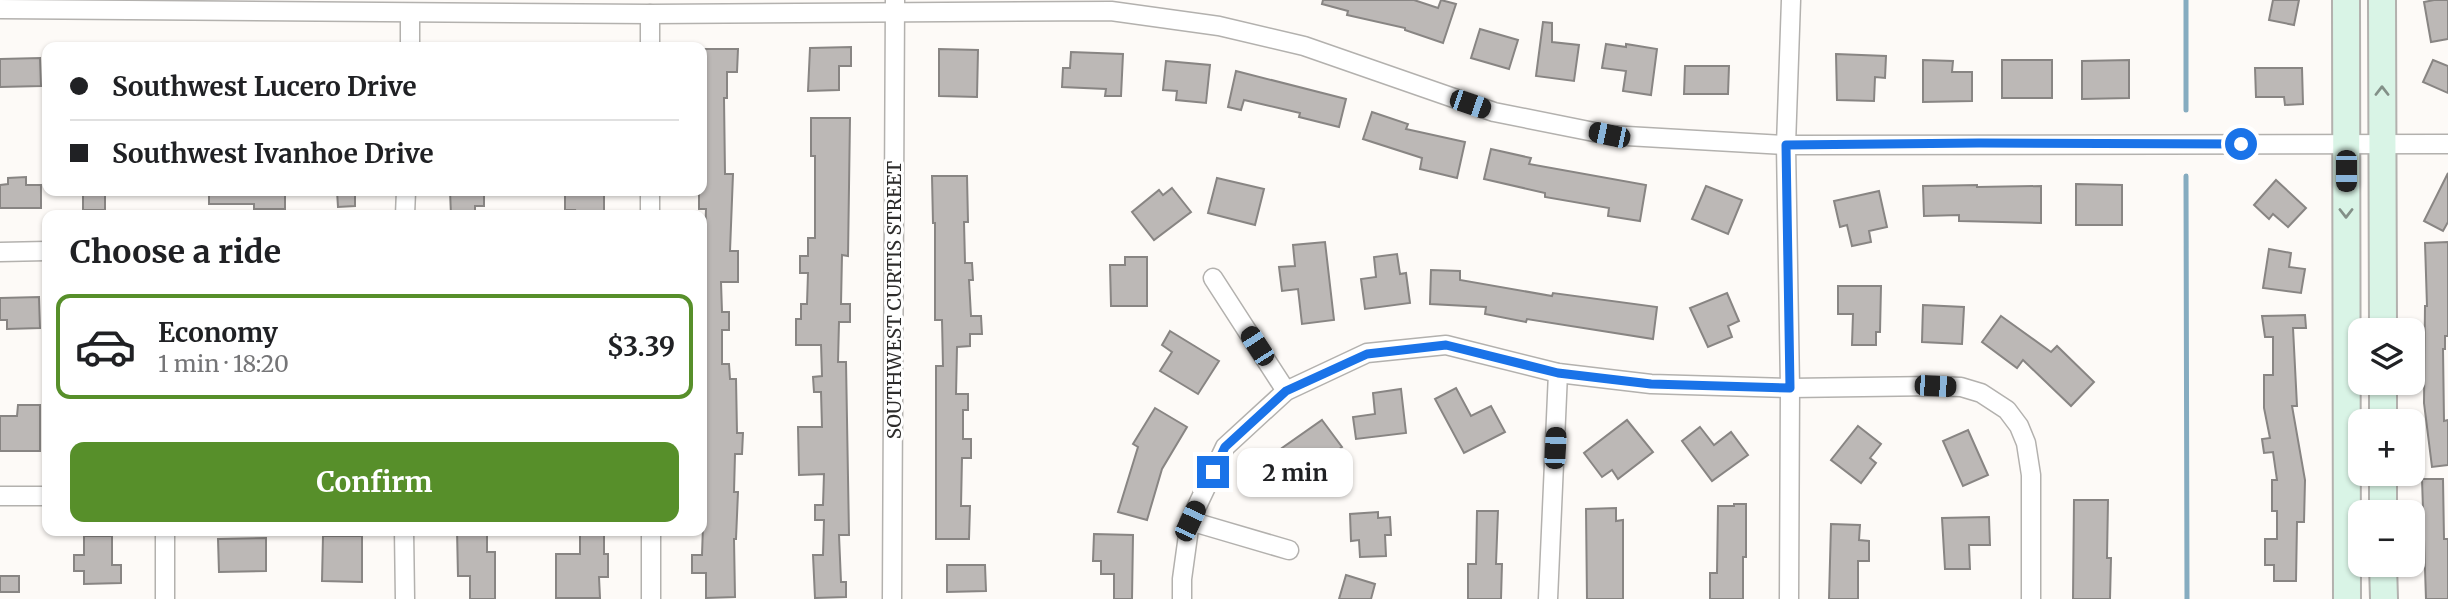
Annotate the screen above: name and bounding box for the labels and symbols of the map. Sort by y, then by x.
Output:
one-way arrow [2374,85,2390,96]
car [1447,87,1494,121]
car [1587,120,1632,150]
route start [2225,128,2257,160]
car [2336,150,2357,192]
street label: SOUTHWEST CURTIS STREET [882,161,906,439]
one-way arrow [2338,208,2354,219]
car [1237,323,1278,369]
car [1914,374,1957,398]
car [1544,426,1567,470]
callout: 2 min [1238,448,1353,496]
route end [1197,456,1229,488]
car [1172,498,1209,544]

